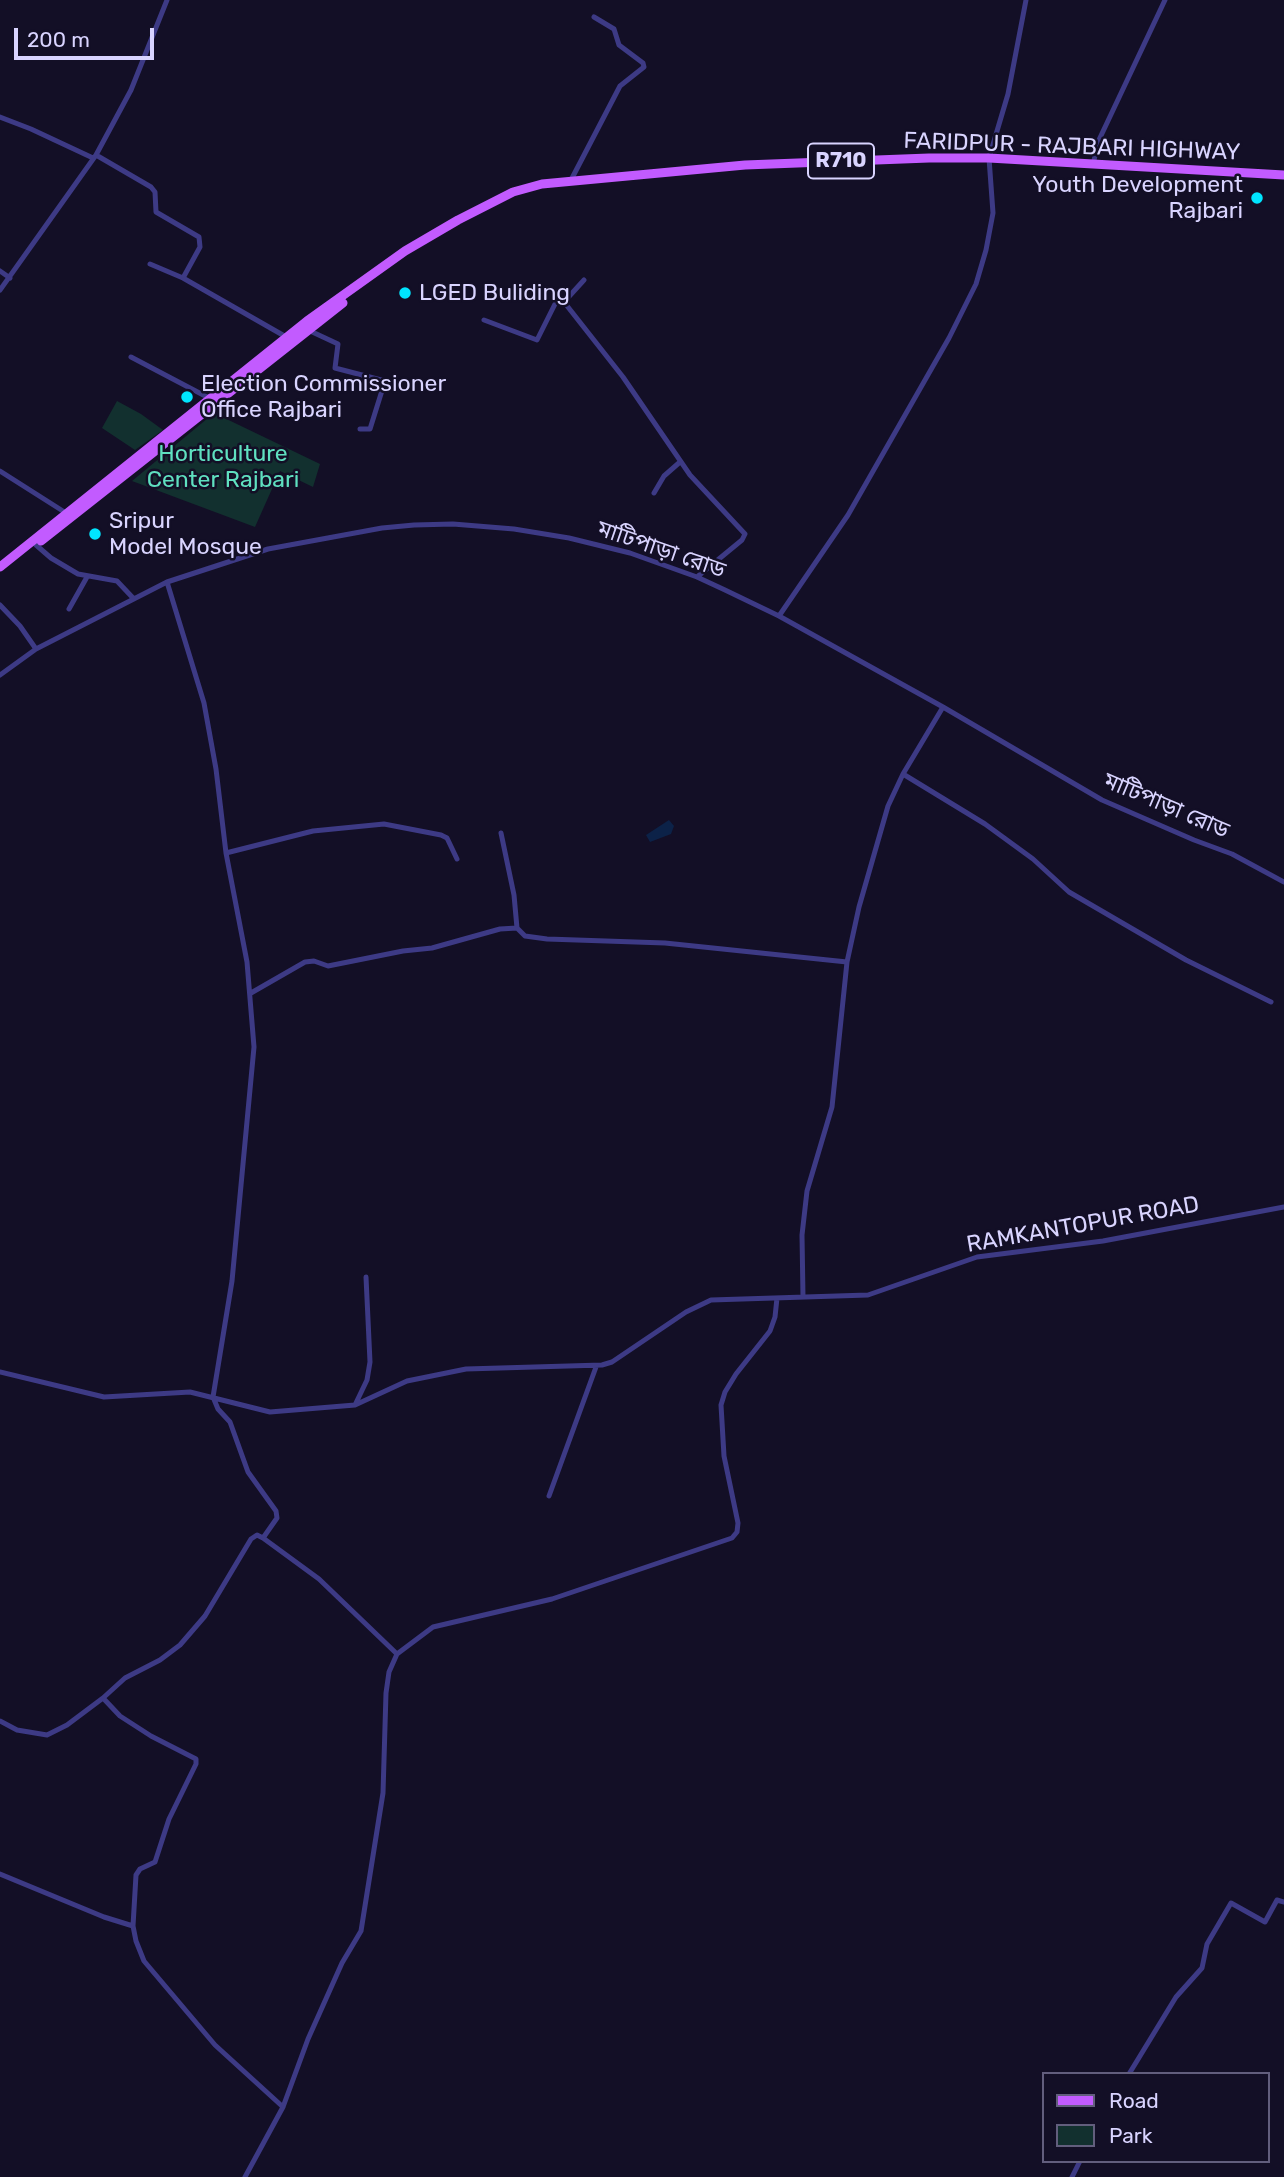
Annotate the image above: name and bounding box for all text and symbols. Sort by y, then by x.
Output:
scale bar [18,14,158,58]
text: 200 m [27,27,90,52]
street label: FARIDPUR - RAJBARI HIGHWAY [903,127,1241,167]
road number: R710 [808,144,874,178]
place label: Youth Development Rajbari [1032,171,1243,225]
marker: Youth Development Rajbari [1249,190,1265,206]
place label: LGED Buliding [419,279,570,307]
marker: LGED Buliding [397,285,413,301]
place label: Election Commissioner Office Rajbari [201,370,446,424]
marker: Election Commissioner Office Rajbari [179,389,195,405]
park label: Horticulture Center Rajbari [147,440,299,494]
place label: Sripur Model Mosque [109,507,262,561]
street label: মাটিপাড়া রোড [593,515,729,585]
marker: Sripur Model Mosque [87,526,103,542]
street label: মাটিপাড়া রোড [1099,767,1233,845]
street label: RAMKANTOPUR ROAD [965,1191,1201,1259]
legend [1042,2072,1270,2163]
text: Road [1109,2088,1159,2113]
text: Park [1109,2123,1153,2148]

